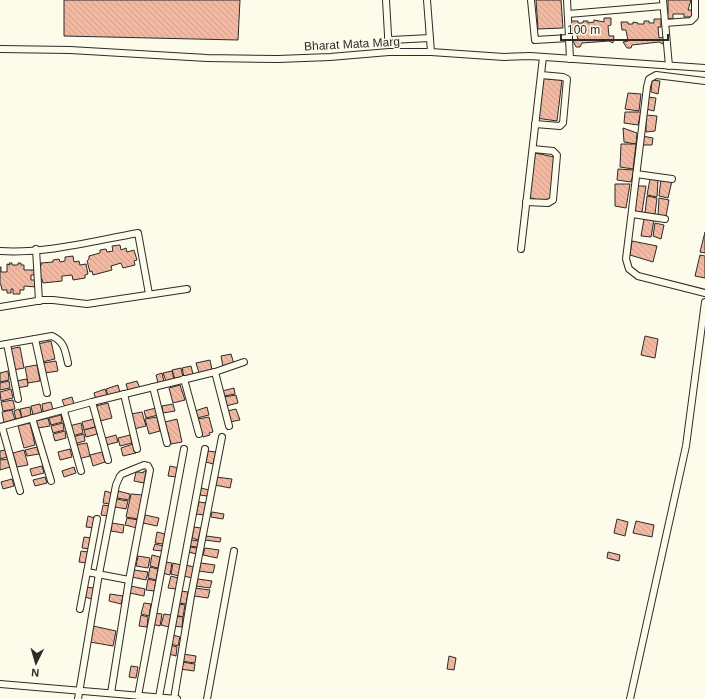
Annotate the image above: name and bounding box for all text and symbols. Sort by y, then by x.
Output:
scale bar [561,16,668,42]
text: 100 m [567,23,600,37]
street label: Bharat Mata Marg [304,34,400,54]
north arrow [16,643,56,683]
text: N [31,667,40,679]

